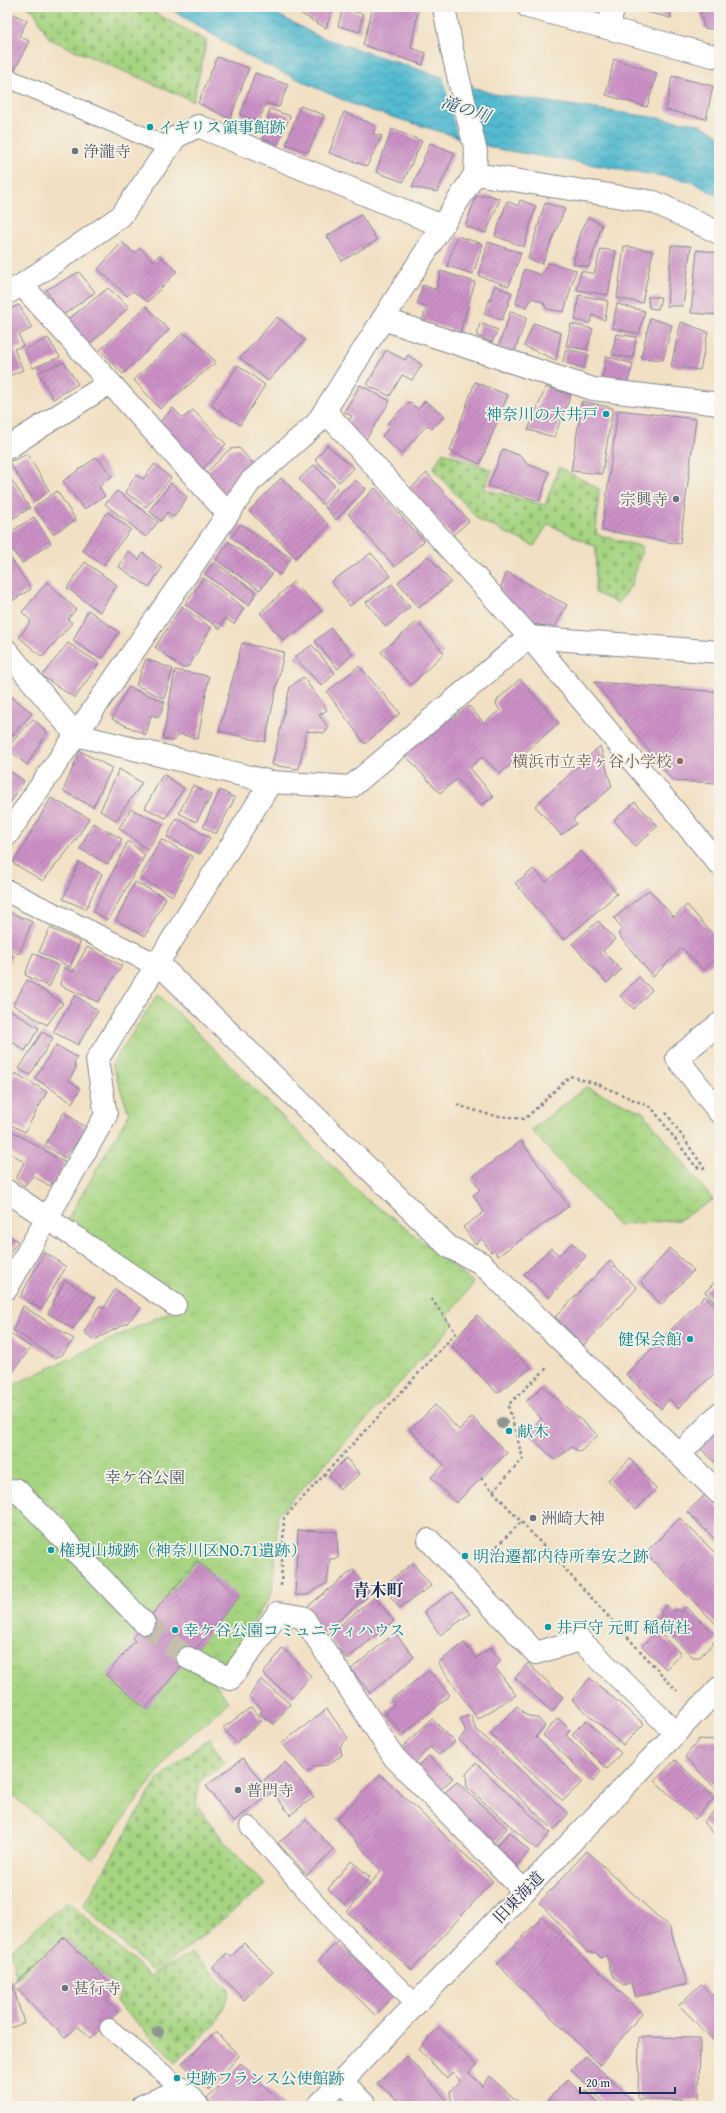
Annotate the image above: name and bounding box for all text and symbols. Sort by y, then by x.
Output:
water label: 滝の川 [438,89,496,129]
place label: イギリス領事館跡 [158,115,286,139]
marker: イギリス領事館跡 [145,122,155,132]
place label: 浄瀧寺 [83,139,131,163]
marker: 浄瀧寺 [70,146,80,156]
place label: 神奈川の大井戸 [486,402,598,426]
marker: 神奈川の大井戸 [601,409,611,419]
place label: 宗興寺 [620,487,668,511]
marker: 宗興寺 [671,494,681,504]
place label: 横浜市立幸ヶ谷小学校 [512,749,672,773]
marker: 横浜市立幸ヶ谷小学校 [675,756,685,766]
place label: 健保会館 [618,1327,682,1351]
marker: 健保会館 [685,1334,695,1344]
place label: 献木 [517,1419,549,1443]
marker: 献木 [504,1426,514,1436]
park label: 幸ケ谷公園 [105,1465,185,1489]
place label: 洲崎大神 [541,1506,605,1530]
marker: 洲崎大神 [528,1513,538,1523]
place label: 権現山城跡（神奈川区NO.71遺跡） [59,1538,306,1562]
place label: 明治遷都内待所奉安之跡 [473,1544,649,1568]
marker: 権現山城跡（神奈川区NO.71遺跡） [46,1545,56,1555]
marker: 明治遷都内待所奉安之跡 [460,1551,470,1561]
district label: 青木町 [353,1577,404,1602]
place label: 井戸守 元町 稲荷社 [556,1615,691,1639]
place label: 幸ケ谷公園コミュニティハウス [183,1618,405,1642]
marker: 井戸守 元町 稲荷社 [543,1622,553,1632]
marker: 幸ケ谷公園コミュニティハウス [170,1625,180,1635]
place label: 普門寺 [246,1778,294,1802]
marker: 普門寺 [233,1785,243,1795]
street label: 旧東海道 [487,1866,549,1928]
place label: 甚行寺 [73,1976,121,2000]
marker: 甚行寺 [60,1983,70,1993]
place label: 史跡フランス公使館跡 [185,2066,345,2090]
scale bar [580,2069,675,2095]
marker: 史跡フランス公使館跡 [172,2073,182,2083]
text: 20 m [586,2074,610,2091]

